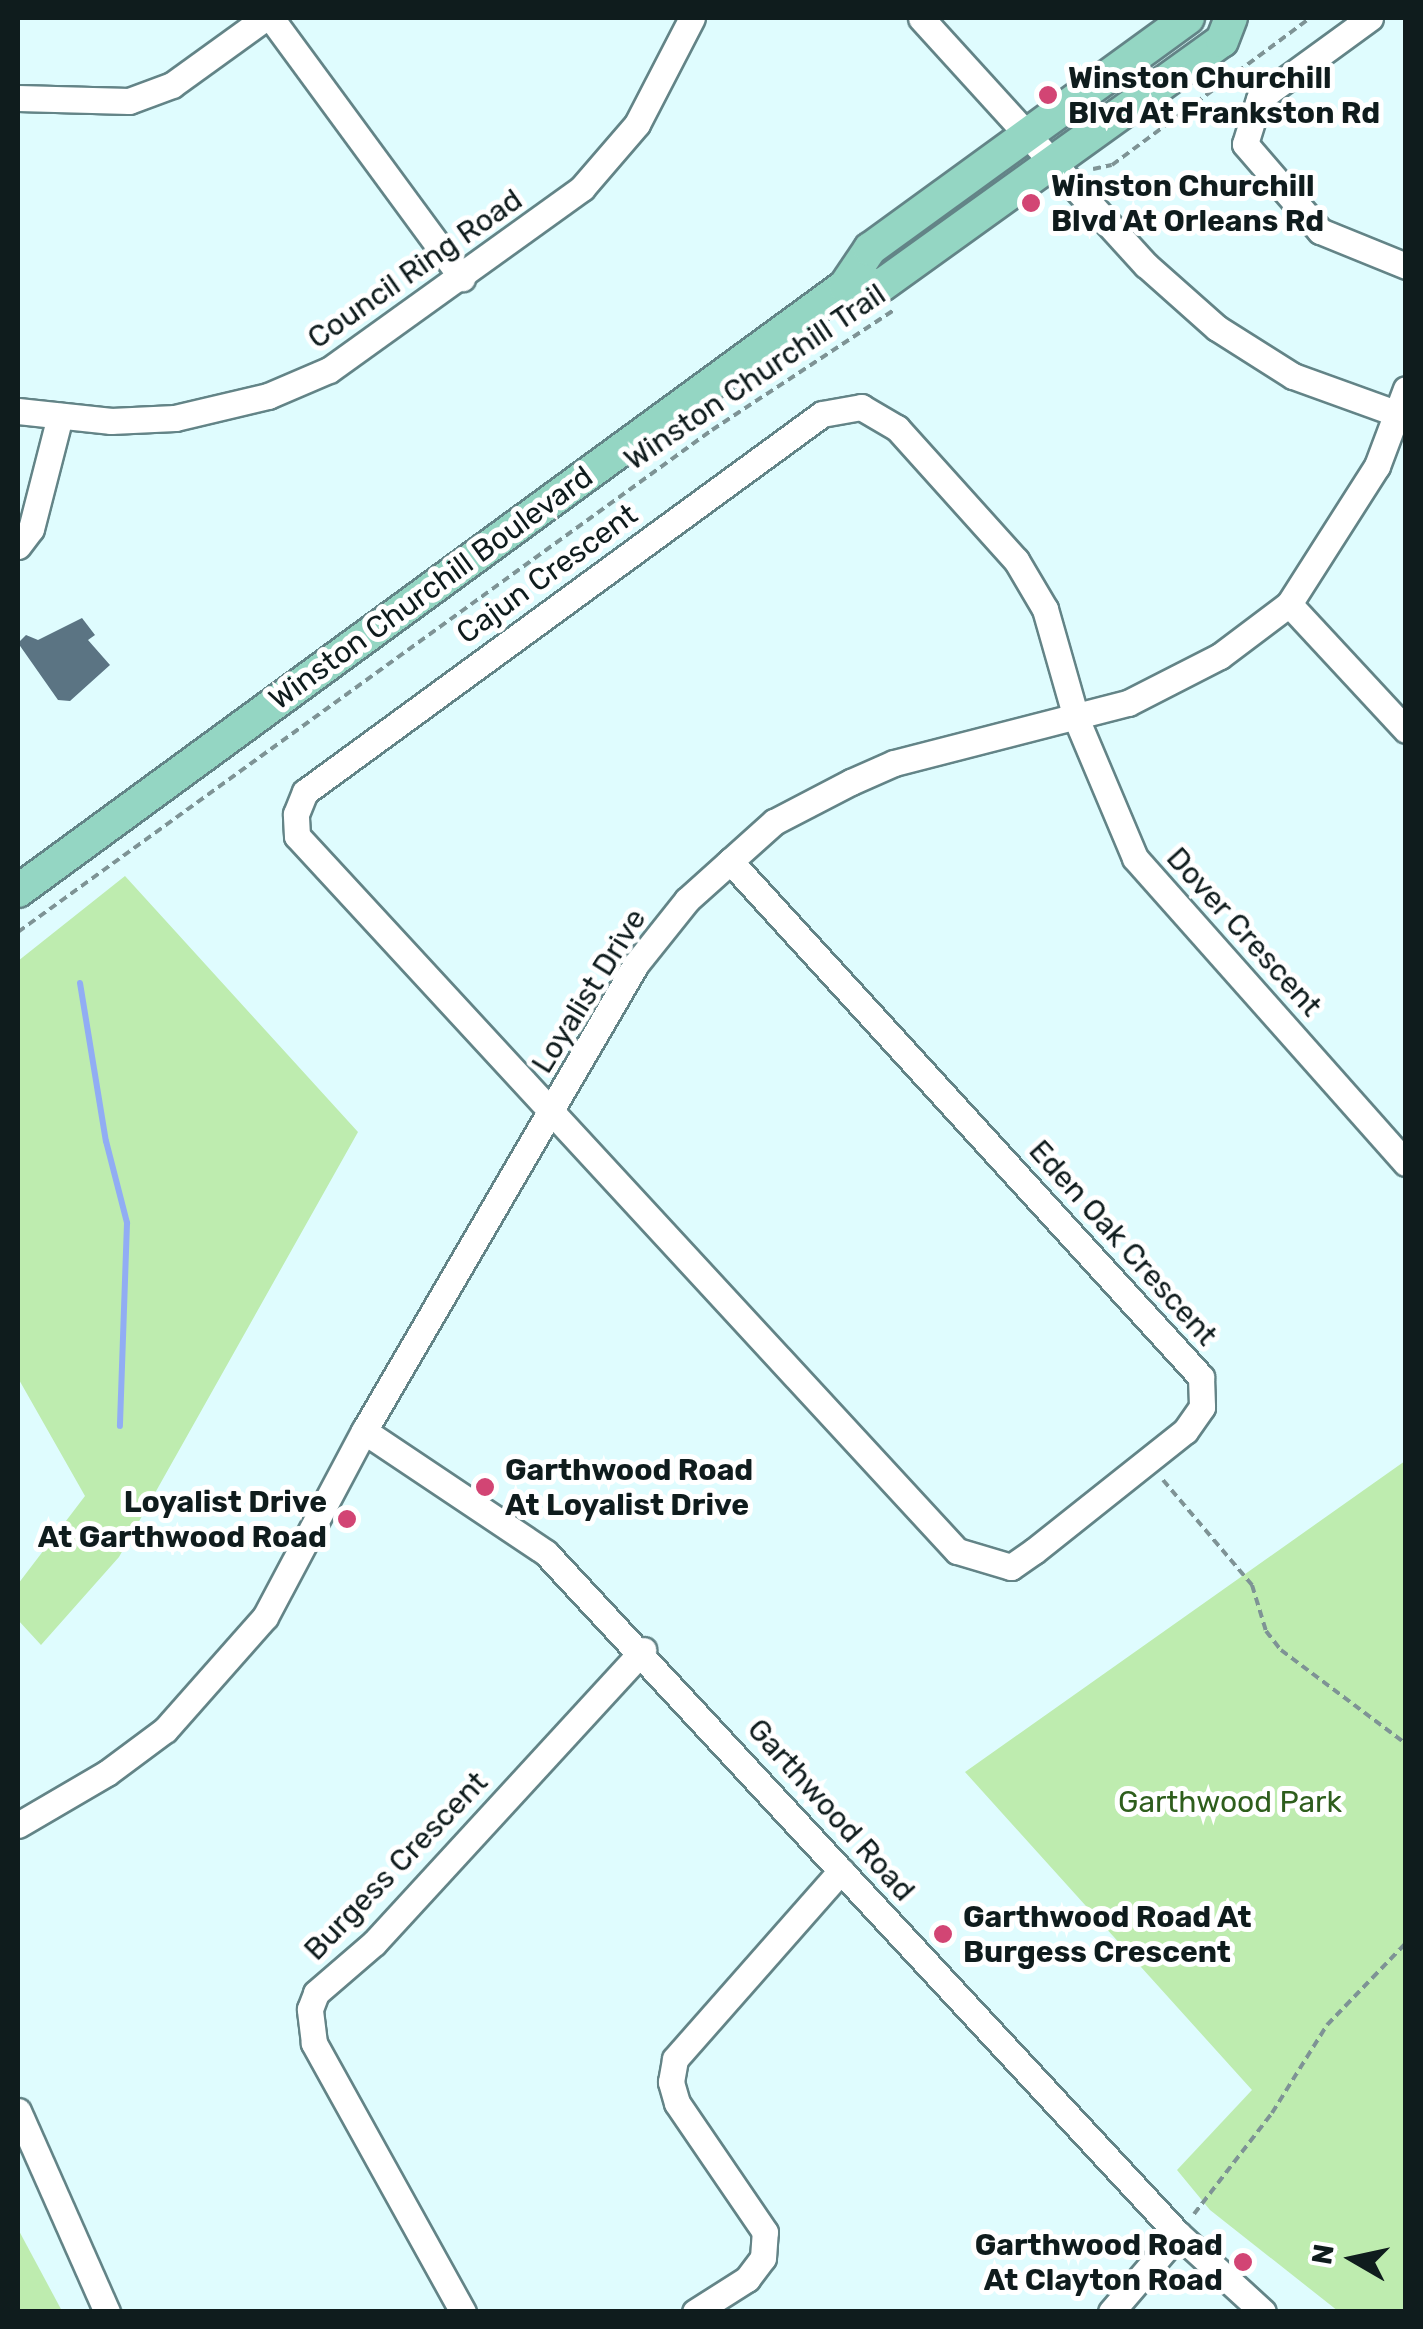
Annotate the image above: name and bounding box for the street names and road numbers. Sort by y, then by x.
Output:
street label: Council Ring Road [301,182,529,356]
street label: Winston Churchill Trail [617,276,893,478]
street label: Winston Churchill Boulevard [262,459,600,717]
street label: Cajun Crescent [450,496,644,652]
street label: Dover Crescent [1159,840,1329,1024]
street label: Loyalist Drive [524,902,654,1080]
street label: Eden Oak Crescent [1021,1133,1225,1353]
street label: Garthwood Road [740,1712,922,1908]
street label: Burgess Crescent [297,1764,495,1968]

